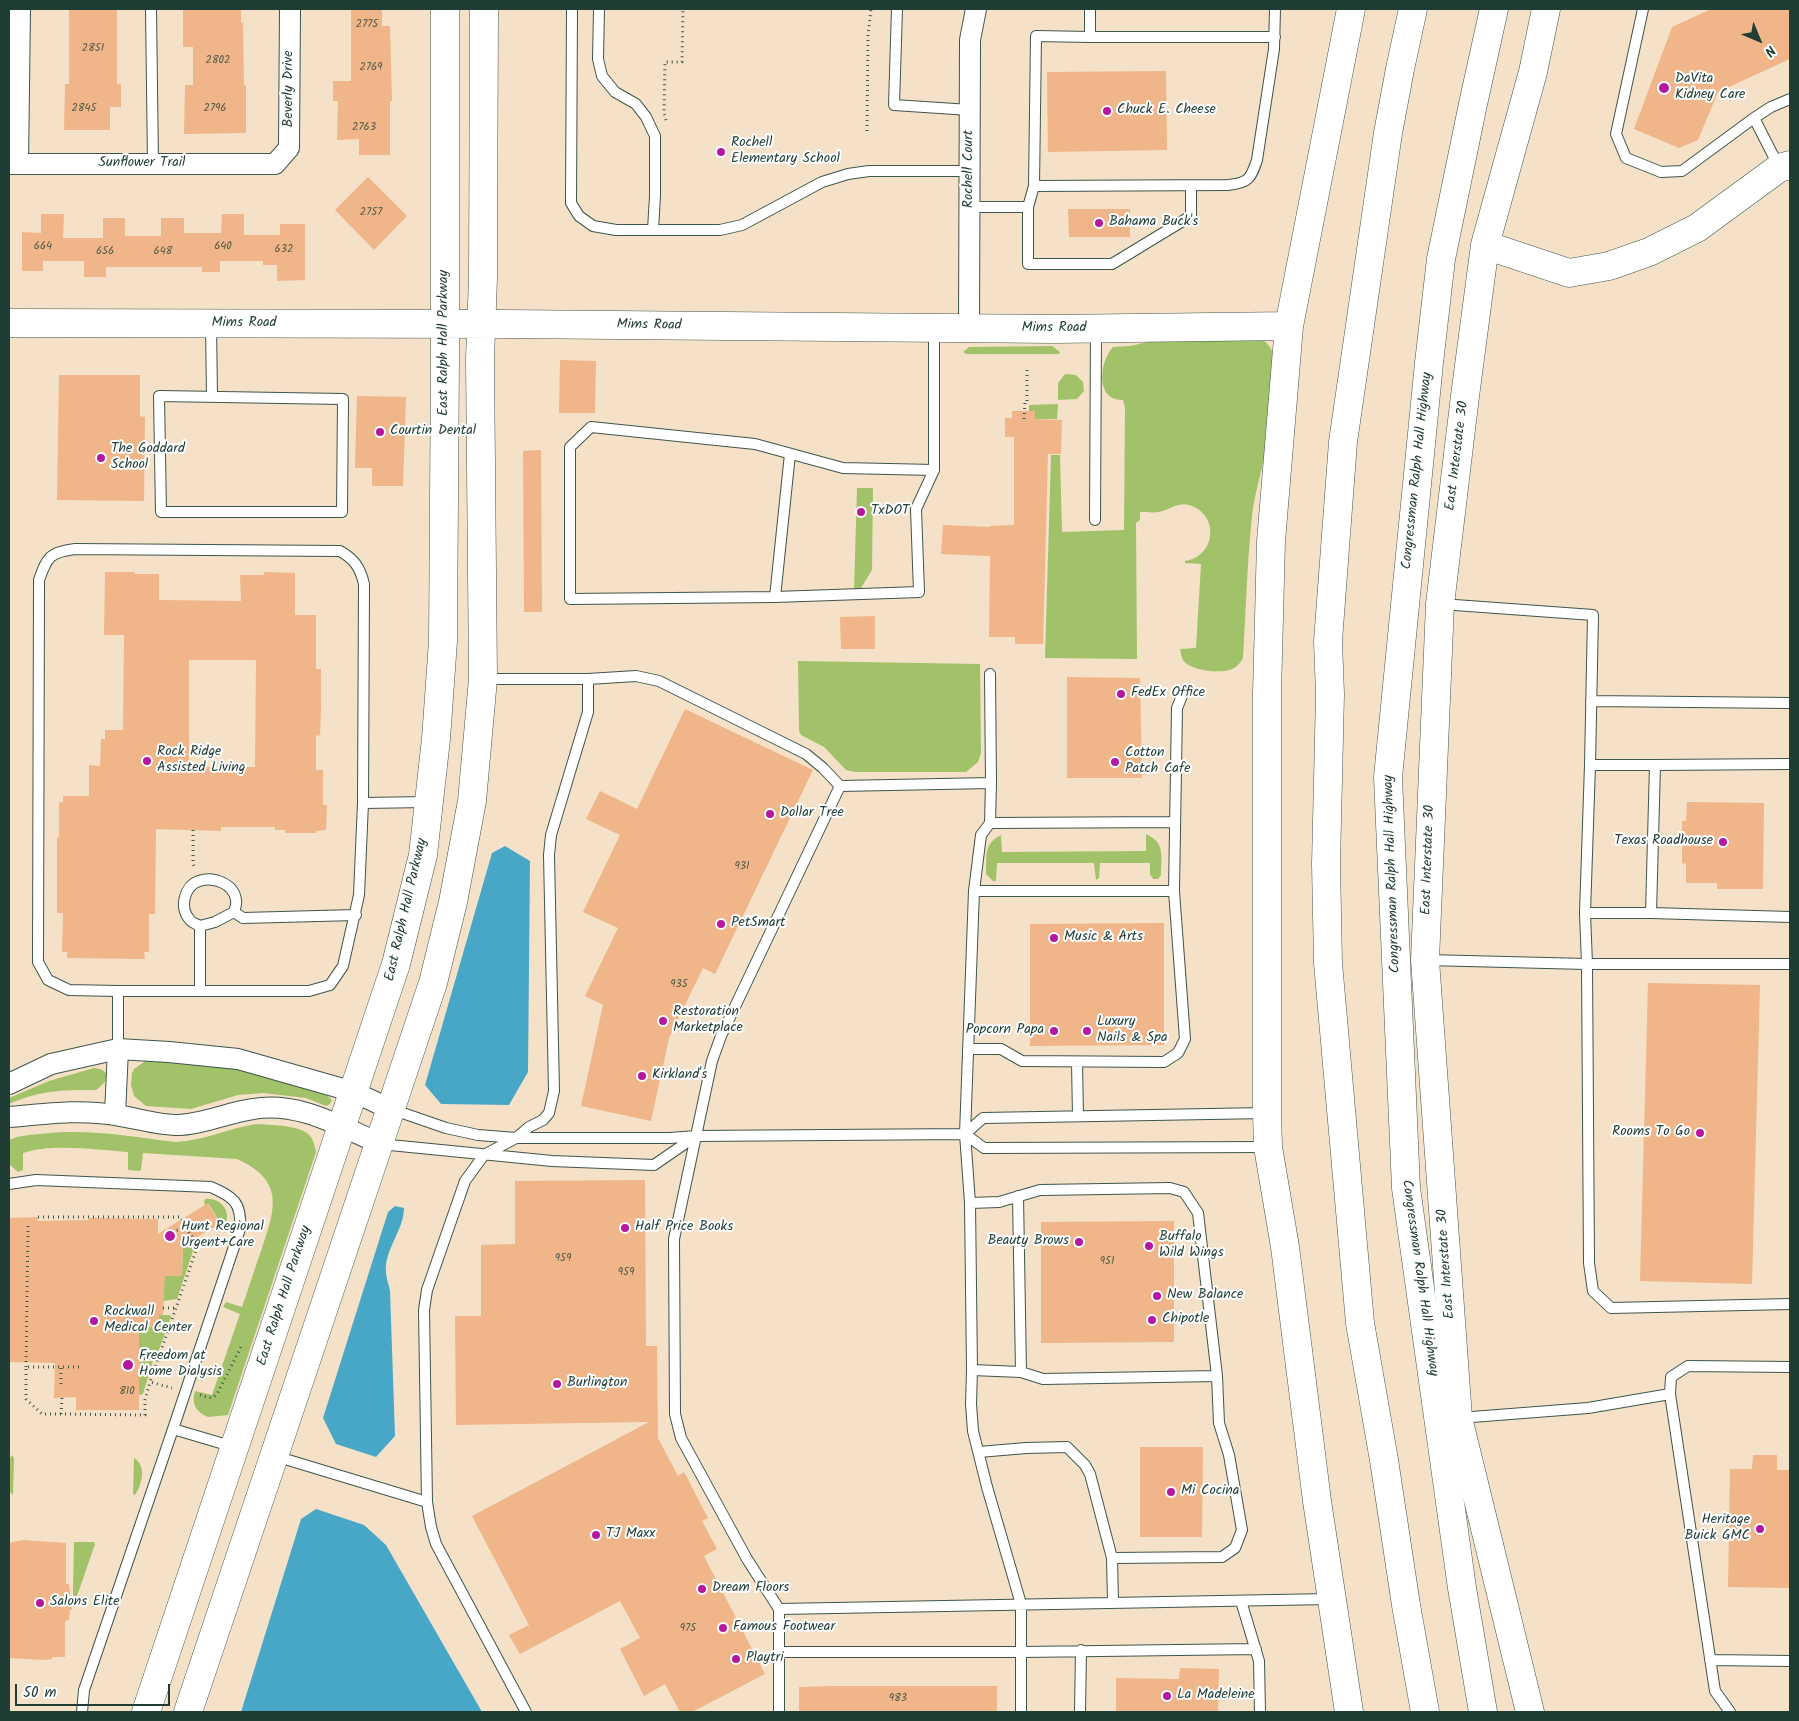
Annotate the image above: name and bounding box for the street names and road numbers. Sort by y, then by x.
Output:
street label: Beverly Drive [282,51,298,127]
street label: Rochell Court [962,130,978,208]
street label: Sunflower Trail [99,156,185,172]
street label: East Ralph Hall Parkway [437,270,453,416]
street label: Mims Road [211,316,277,332]
street label: Mims Road [616,317,682,335]
street label: Mims Road [1021,321,1087,337]
street label: Congressman Ralph Hall Highway [1399,372,1437,570]
street label: East Interstate 30 [1443,400,1473,512]
street label: Congressman Ralph Hall Highway [1381,775,1405,973]
street label: East Interstate 30 [1419,805,1439,915]
street label: East Ralph Hall Parkway [382,837,432,983]
street label: Congressman Ralph Hall Highway [1397,1179,1441,1377]
street label: East Interstate 30 [1435,1208,1459,1320]
street label: East Ralph Hall Parkway [254,1224,316,1368]

